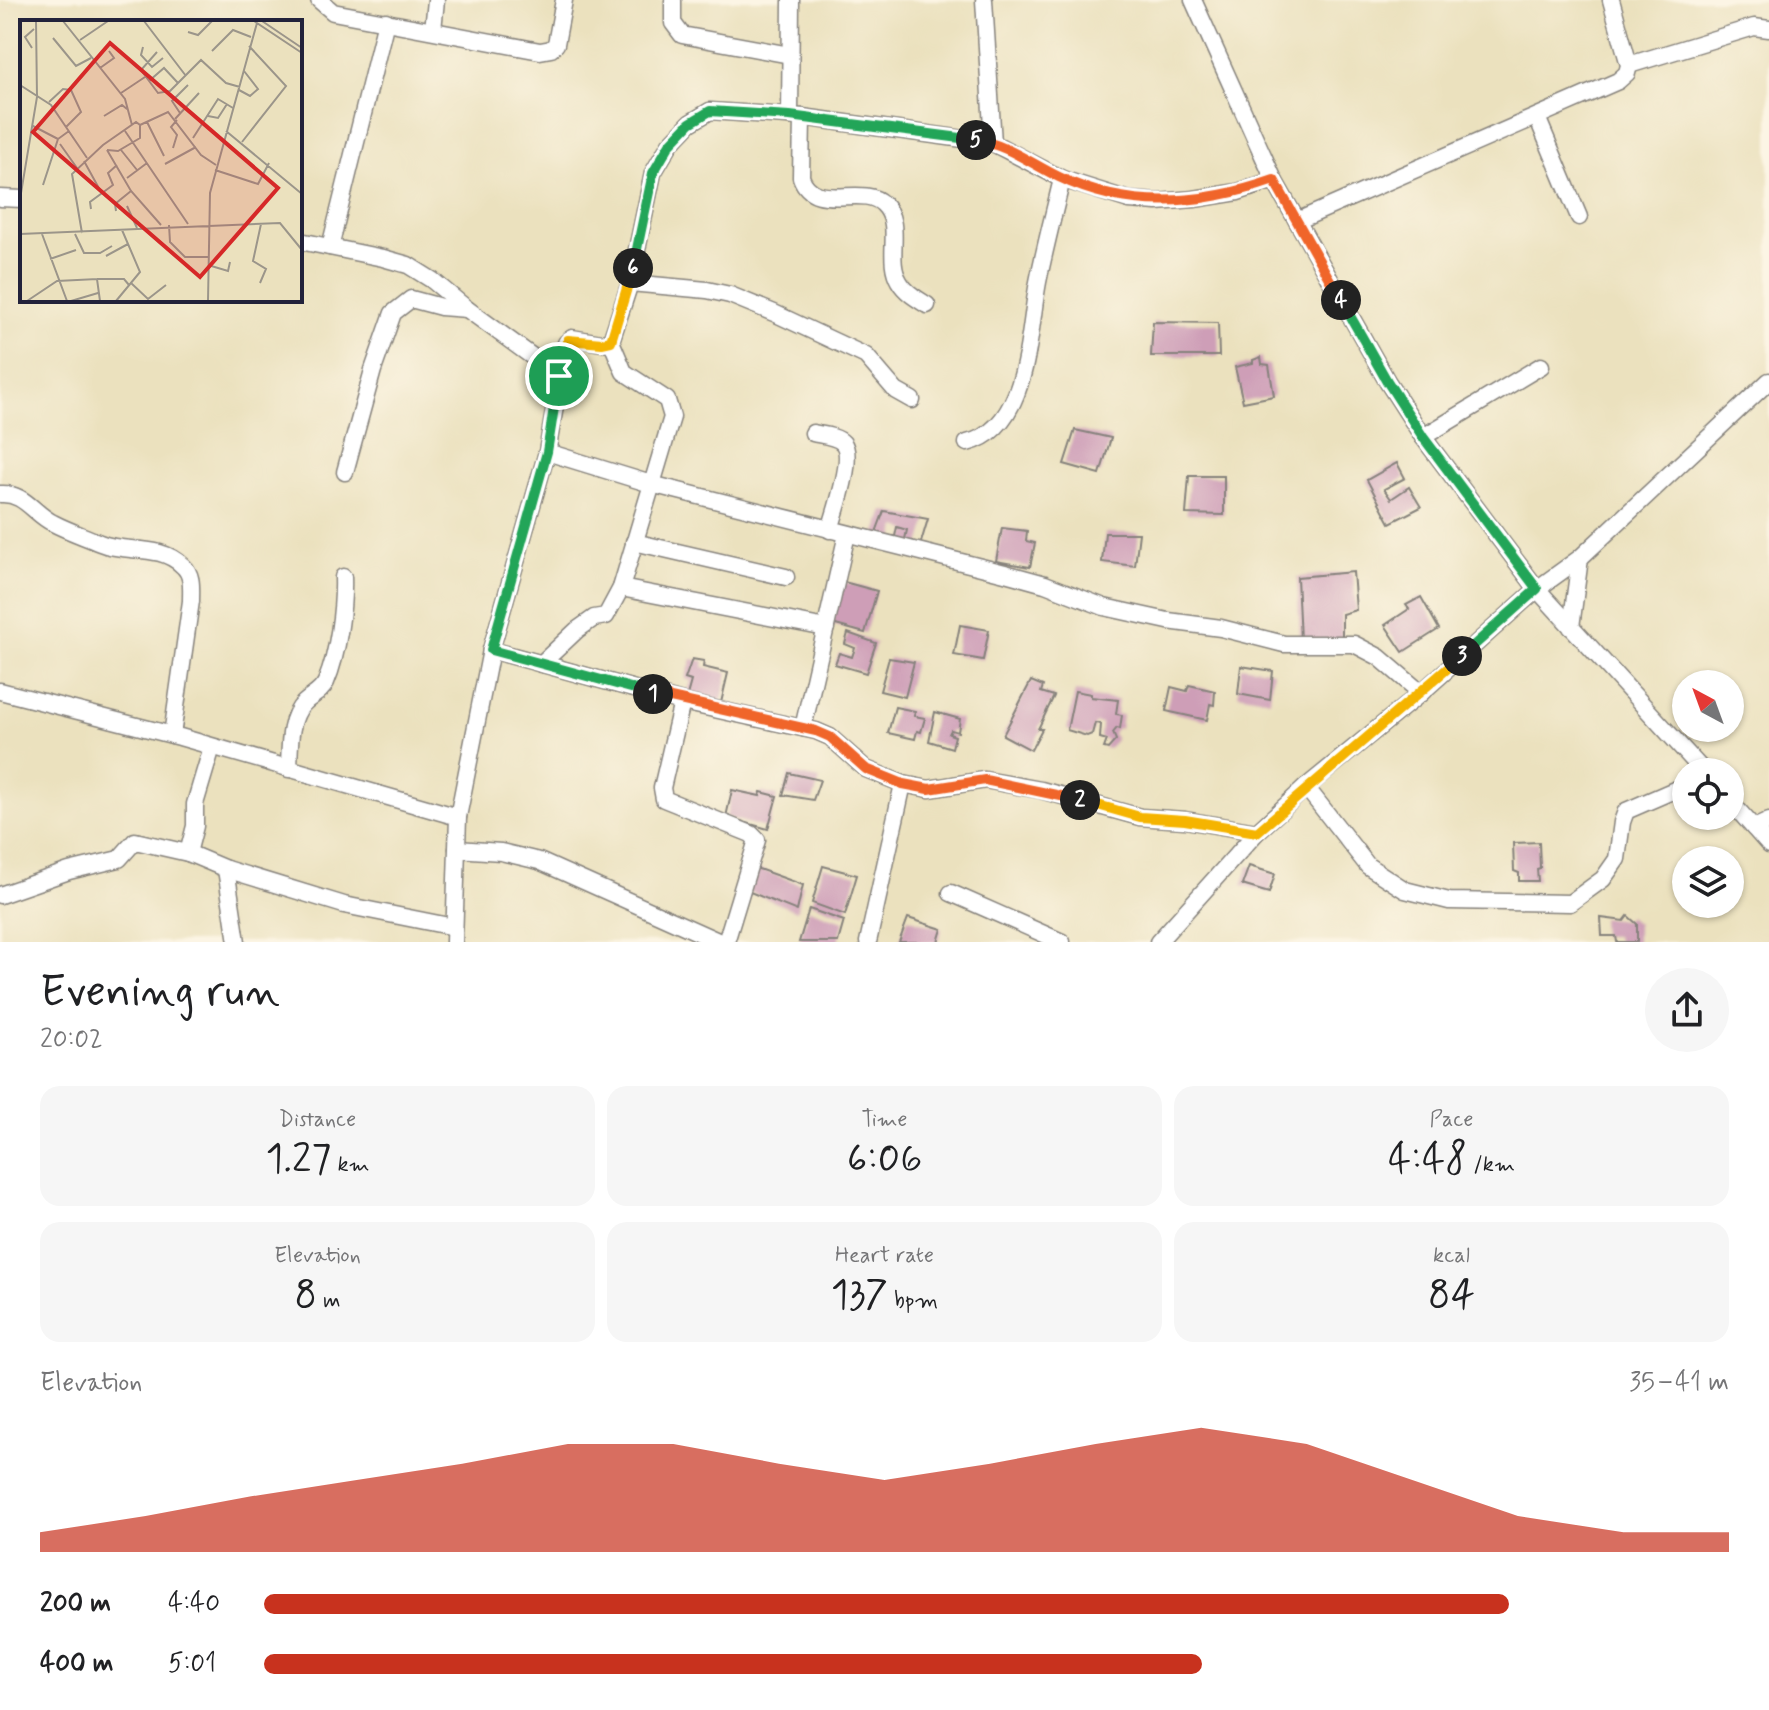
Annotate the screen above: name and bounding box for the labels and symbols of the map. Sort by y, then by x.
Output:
inset map [20,20,302,302]
pin: 5 [956,120,996,160]
pin: 6 [613,248,653,288]
pin: 4 [1321,280,1361,320]
pin [525,342,593,410]
pin: 3 [1442,636,1482,676]
north arrow [1672,670,1744,742]
pin: 1 [633,674,673,714]
pin: 2 [1060,780,1100,820]

